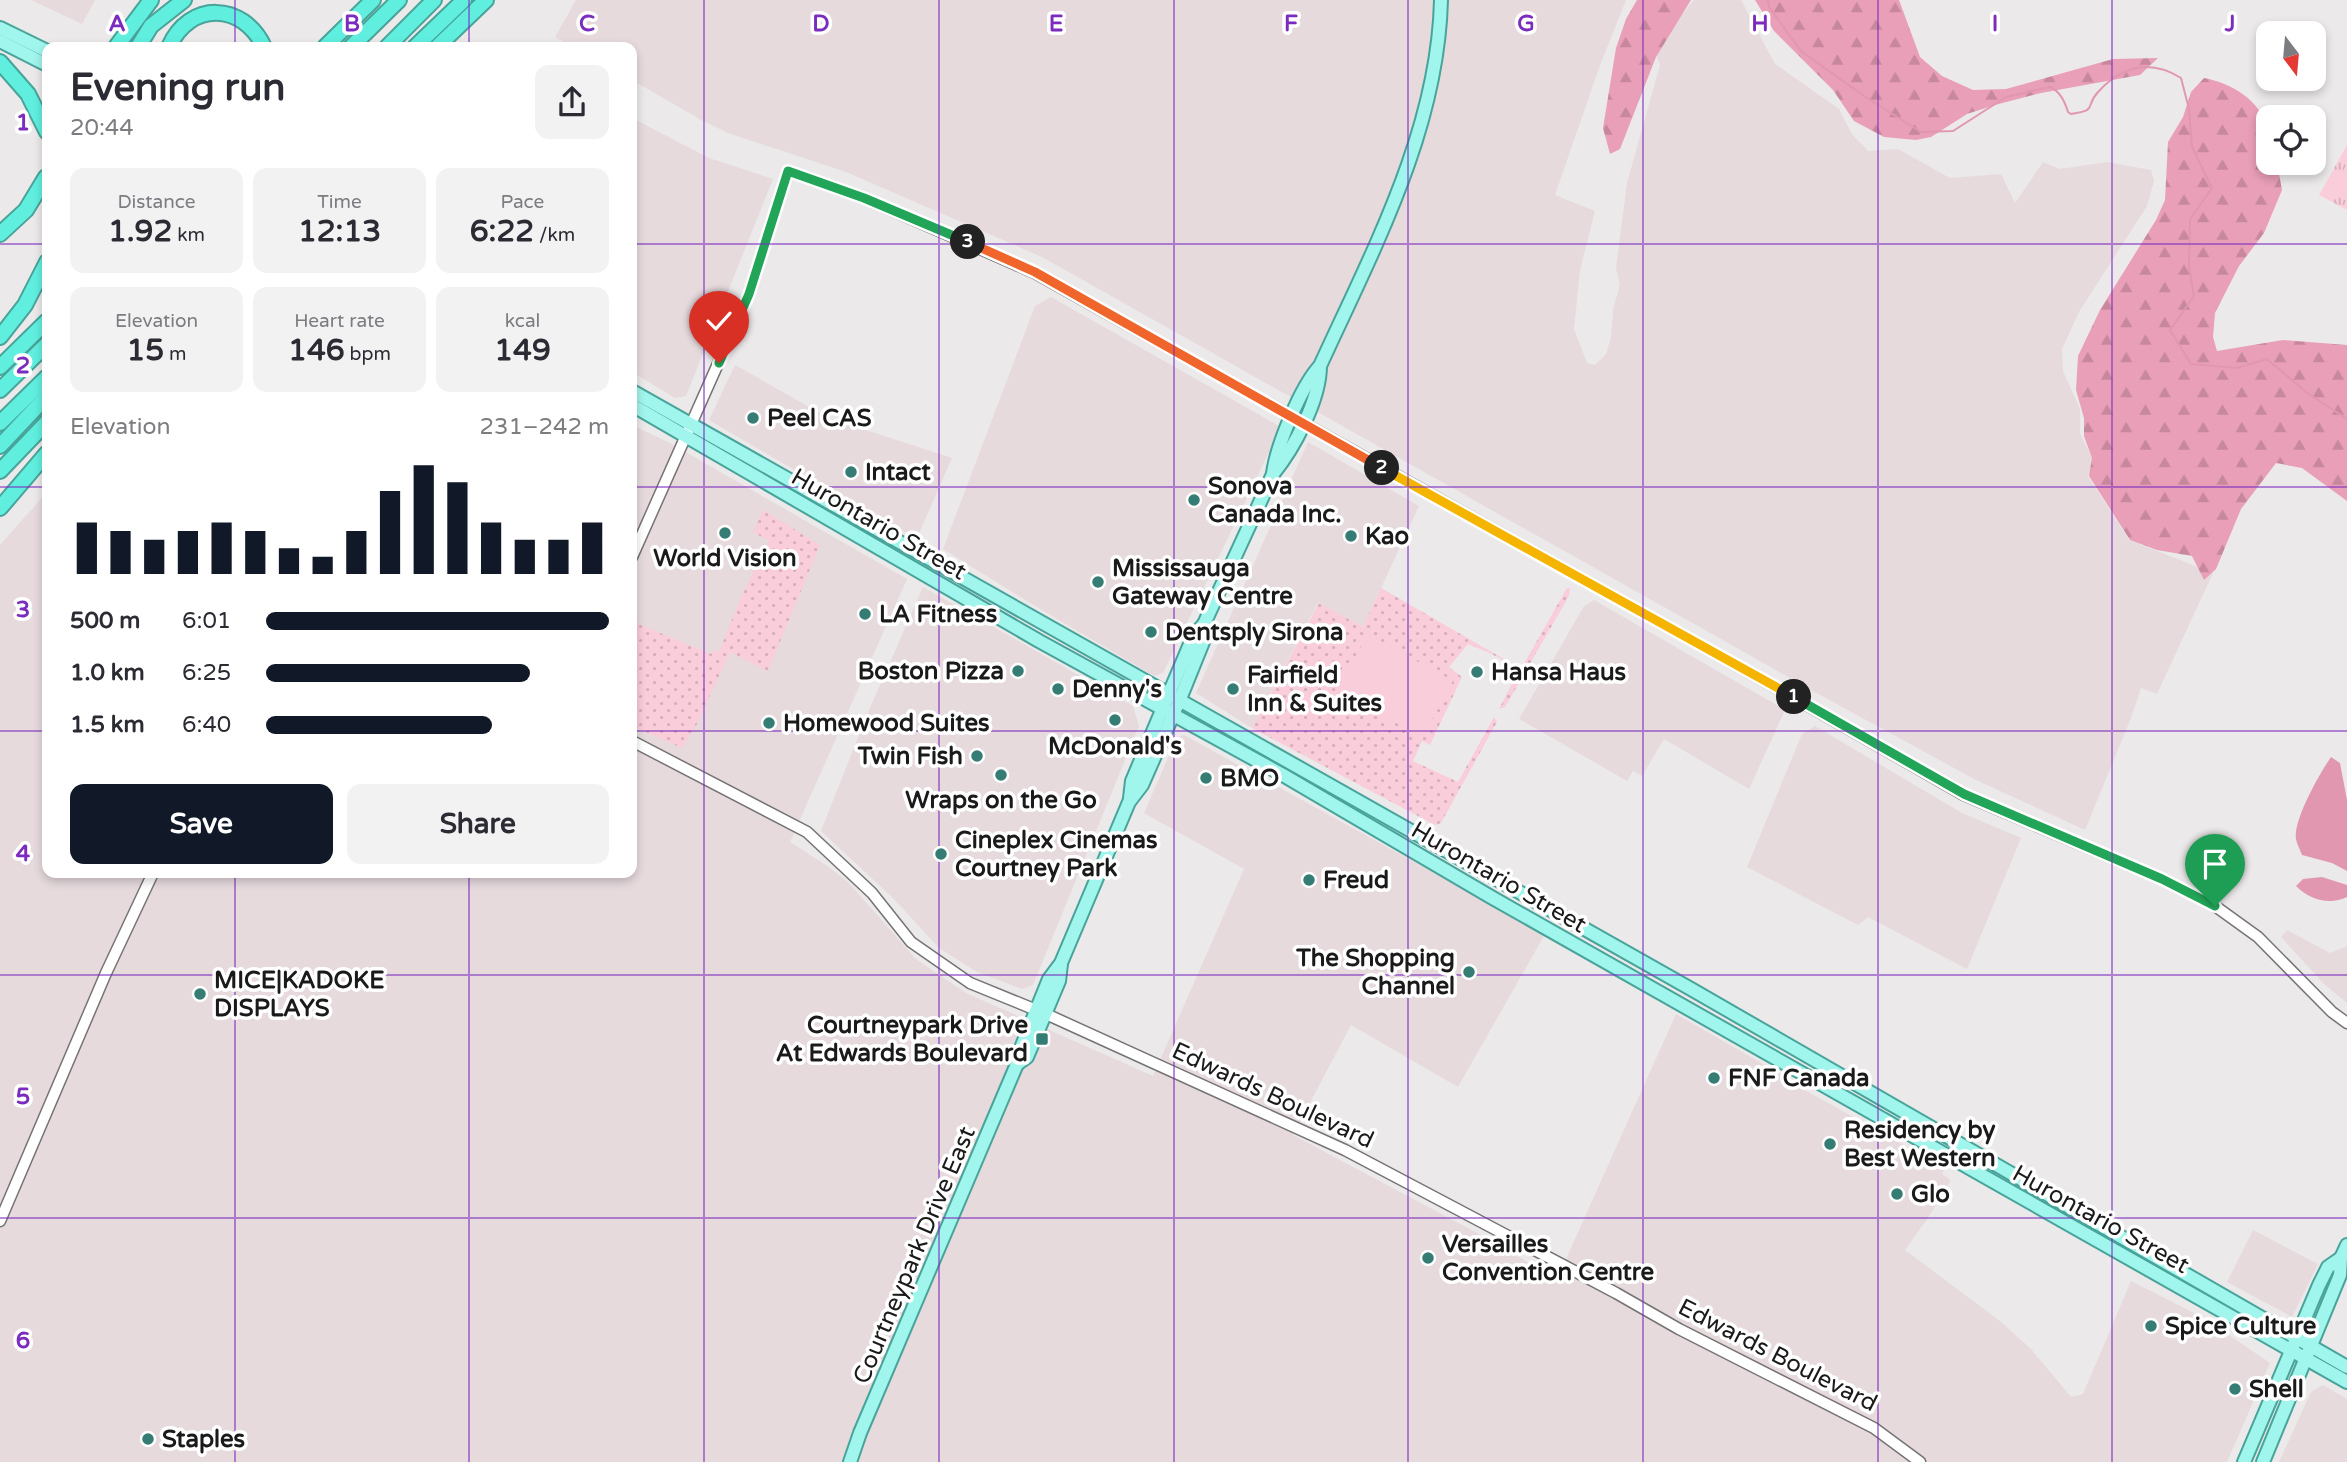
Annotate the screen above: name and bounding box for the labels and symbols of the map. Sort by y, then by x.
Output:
text: A [108,10,126,38]
text: B [344,10,360,38]
text: C [579,10,595,38]
text: D [812,10,830,38]
text: E [1049,10,1063,38]
text: F [1284,10,1298,38]
text: G [1517,10,1535,38]
text: H [1751,10,1769,38]
text: I [1992,10,1998,38]
text: J [2224,10,2235,38]
north arrow [2256,21,2326,91]
text: 1 [16,109,30,137]
pin: 3 [950,224,986,260]
pin [689,291,749,363]
text: 2 [16,352,30,380]
place label: Peel CAS [767,404,872,433]
marker: Peel CAS [745,410,761,426]
pin: 2 [1364,450,1400,486]
place label: Intact [865,458,931,487]
street label: Hurontario Street [786,463,971,586]
marker: Intact [843,464,859,480]
place label: Sonova Canada Inc. [1208,472,1341,529]
marker: Sonova Canada Inc. [1186,492,1202,508]
place label: Kao [1365,522,1409,551]
marker: World Vision [717,525,733,541]
marker: Kao [1343,528,1359,544]
place label: World Vision [653,544,797,573]
place label: Mississauga Gateway Centre [1112,554,1293,611]
marker: Mississauga Gateway Centre [1090,574,1106,590]
text: 3 [16,596,30,624]
place label: LA Fitness [879,600,997,629]
marker: LA Fitness [857,606,873,622]
place label: Dentsply Sirona [1165,618,1344,647]
marker: Dentsply Sirona [1143,624,1159,640]
place label: Boston Pizza [858,657,1004,686]
place label: Hansa Haus [1491,658,1626,687]
place label: Fairfield Inn & Suites [1247,661,1382,718]
marker: Boston Pizza [1010,663,1026,679]
marker: Hansa Haus [1469,664,1485,680]
place label: Denny's [1072,675,1162,704]
pin: 1 [1776,680,1812,714]
marker: Denny's [1050,681,1066,697]
marker: Fairfield Inn & Suites [1225,681,1241,697]
place label: Homewood Suites [783,709,990,738]
marker: McDonald's [1107,712,1123,728]
marker: Homewood Suites [761,715,777,731]
place label: McDonald's [1048,732,1182,761]
place label: Twin Fish [857,742,963,771]
marker: Twin Fish [969,748,985,764]
place label: BMO [1220,764,1279,793]
marker: Wraps on the Go [993,767,1009,783]
marker: BMO [1198,770,1214,786]
place label: Wraps on the Go [905,786,1097,815]
street label: Hurontario Street [1406,816,1591,939]
place label: Cineplex Cinemas Courtney Park [955,826,1158,883]
pin [2185,834,2245,906]
text: 4 [16,840,31,868]
marker: Cineplex Cinemas Courtney Park [933,846,949,862]
place label: Freud [1323,866,1389,895]
marker: Freud [1301,872,1317,888]
place label: The Shopping Channel [1295,944,1455,1001]
marker: The Shopping Channel [1461,964,1477,980]
place label: MICE|KADOKE DISPLAYS [214,966,385,1023]
marker: MICE|KADOKE DISPLAYS [192,986,208,1002]
place label: Courtneypark Drive At Edwards Boulevard [776,1011,1028,1068]
marker: Courtneypark Drive At Edwards Boulevard [1034,1031,1050,1047]
street label: Edwards Boulevard [1167,1036,1378,1155]
place label: FNF Canada [1728,1064,1870,1093]
marker: FNF Canada [1706,1070,1722,1086]
text: 5 [16,1083,30,1111]
place label: Residency by Best Western [1844,1116,1996,1173]
street label: Courtneypark Drive East [847,1122,982,1388]
marker: Residency by Best Western [1822,1136,1838,1152]
street label: Hurontario Street [2007,1159,2194,1280]
place label: Glo [1911,1180,1950,1209]
marker: Glo [1889,1186,1905,1202]
place label: Versailles Convention Centre [1442,1230,1655,1287]
marker: Versailles Convention Centre [1420,1250,1436,1266]
street label: Edwards Boulevard [1673,1293,1882,1418]
place label: Spice Culture [2165,1312,2317,1341]
marker: Spice Culture [2143,1318,2159,1334]
text: 6 [16,1327,30,1355]
place label: Shell [2249,1375,2304,1404]
marker: Shell [2227,1381,2243,1397]
place label: Staples [162,1425,245,1454]
marker: Staples [140,1431,156,1447]

